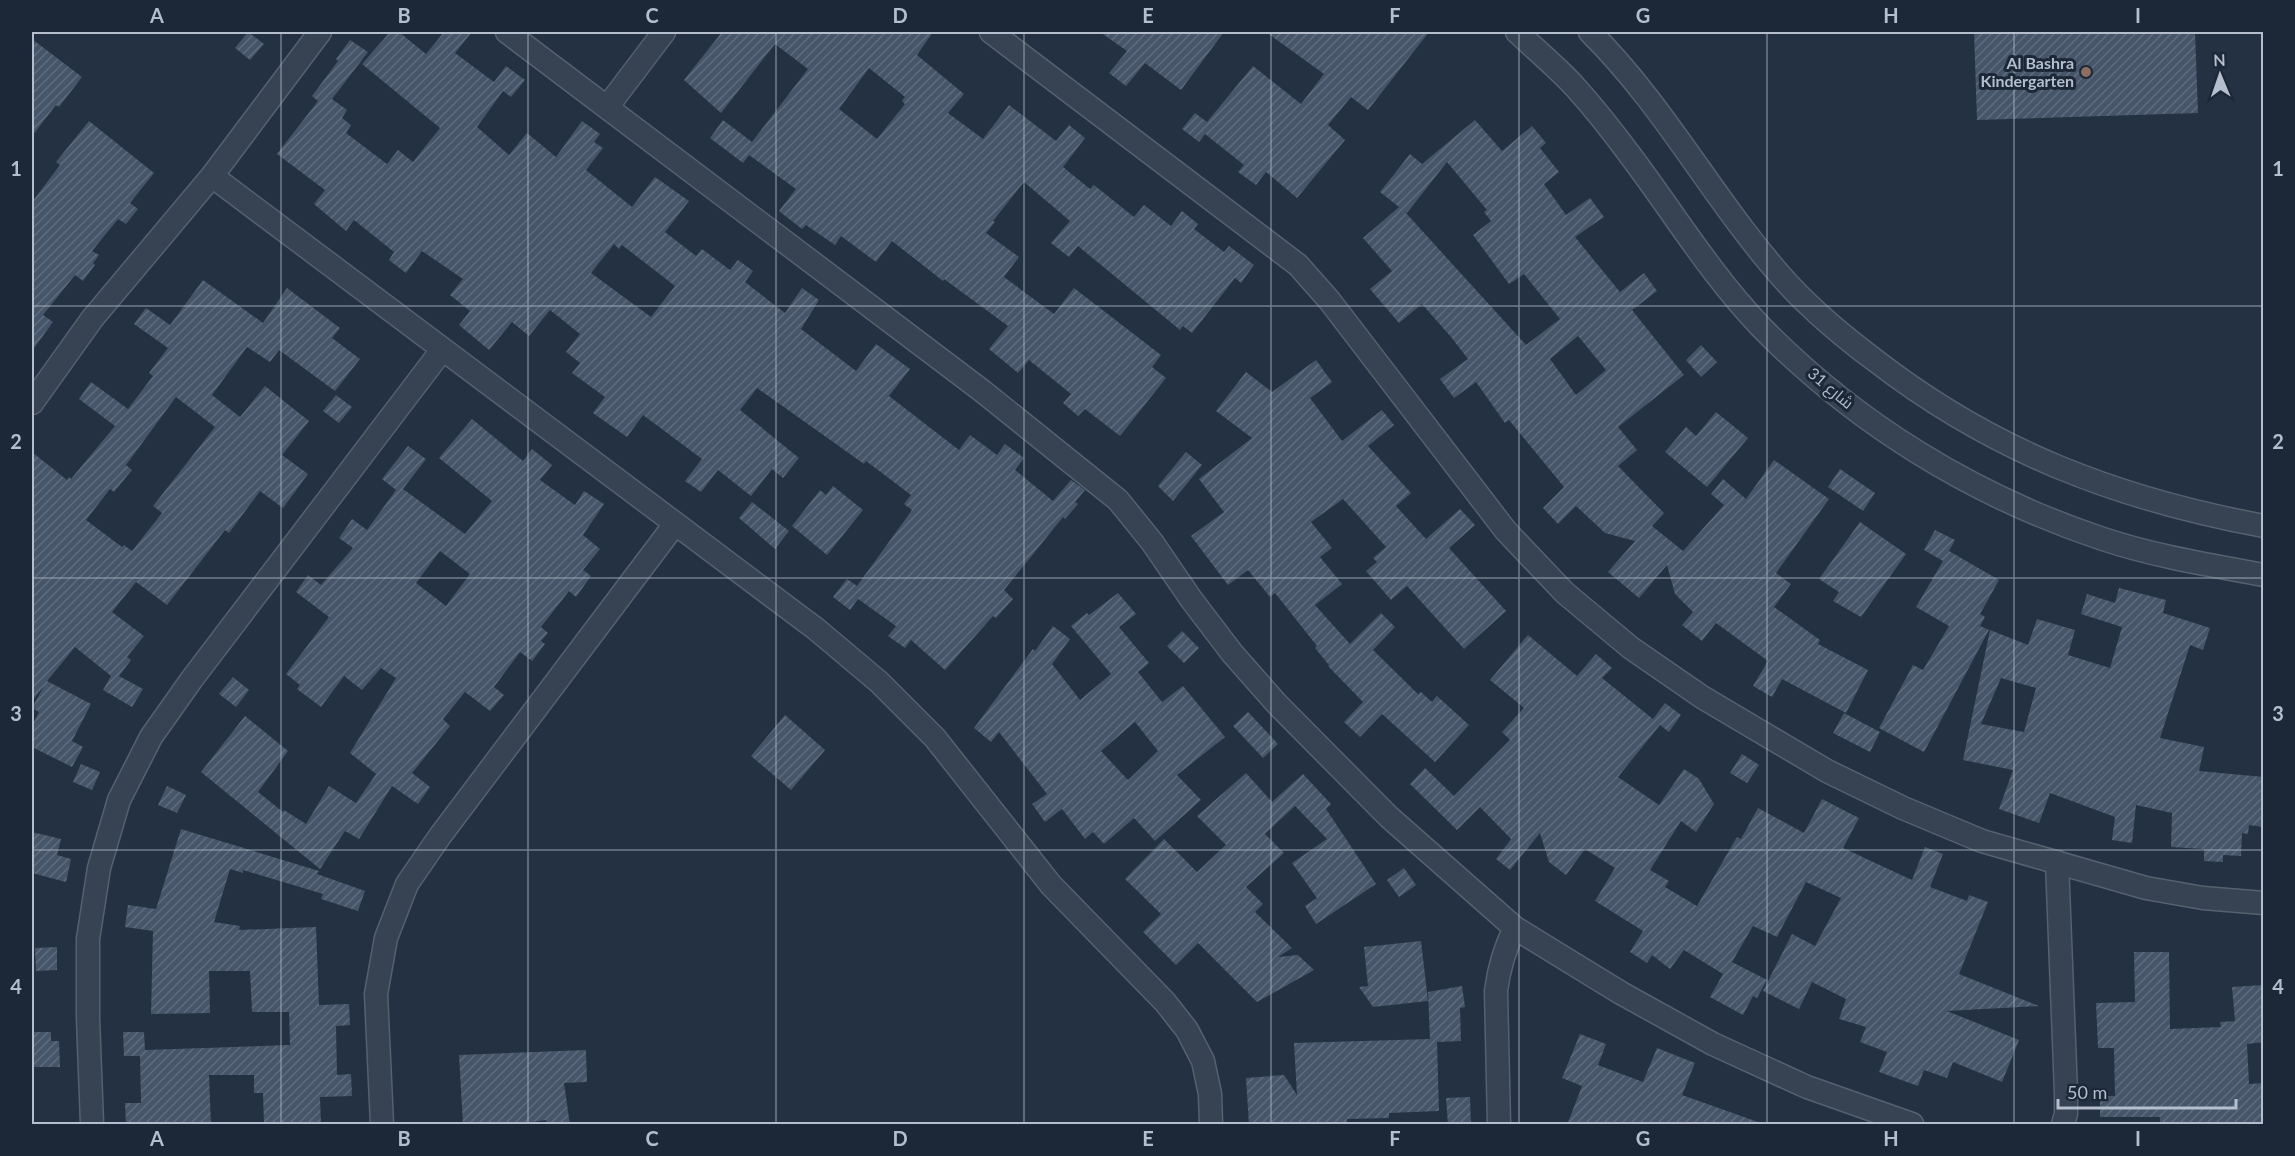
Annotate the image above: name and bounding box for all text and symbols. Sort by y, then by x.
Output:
text: A [149,3,164,27]
text: B [397,3,411,27]
text: C [645,3,659,27]
text: D [892,3,908,27]
text: E [1142,3,1154,27]
text: F [1389,3,1401,27]
text: G [1636,3,1650,27]
text: H [1883,3,1899,27]
text: I [2135,3,2141,27]
north arrow [2190,45,2250,105]
text: N [2213,50,2226,69]
place label: Al Bashra Kindergarten [1980,53,2074,90]
marker: Al Bashra Kindergarten [2079,65,2093,79]
text: 1 [10,156,22,180]
text: 1 [2272,156,2284,180]
street label: شارع 31 [1803,363,1858,414]
text: 2 [10,429,22,453]
text: 2 [2272,429,2284,453]
text: 3 [10,701,22,725]
text: 3 [2272,701,2284,725]
text: 4 [10,974,22,998]
text: 4 [2272,974,2284,998]
scale bar [2058,1072,2236,1110]
text: 50 m [2067,1081,2107,1103]
text: A [149,1126,164,1150]
text: B [397,1126,411,1150]
text: C [645,1126,659,1150]
text: D [892,1126,908,1150]
text: E [1142,1126,1154,1150]
text: F [1389,1126,1401,1150]
text: G [1636,1126,1650,1150]
text: H [1883,1126,1899,1150]
text: I [2135,1126,2141,1150]

